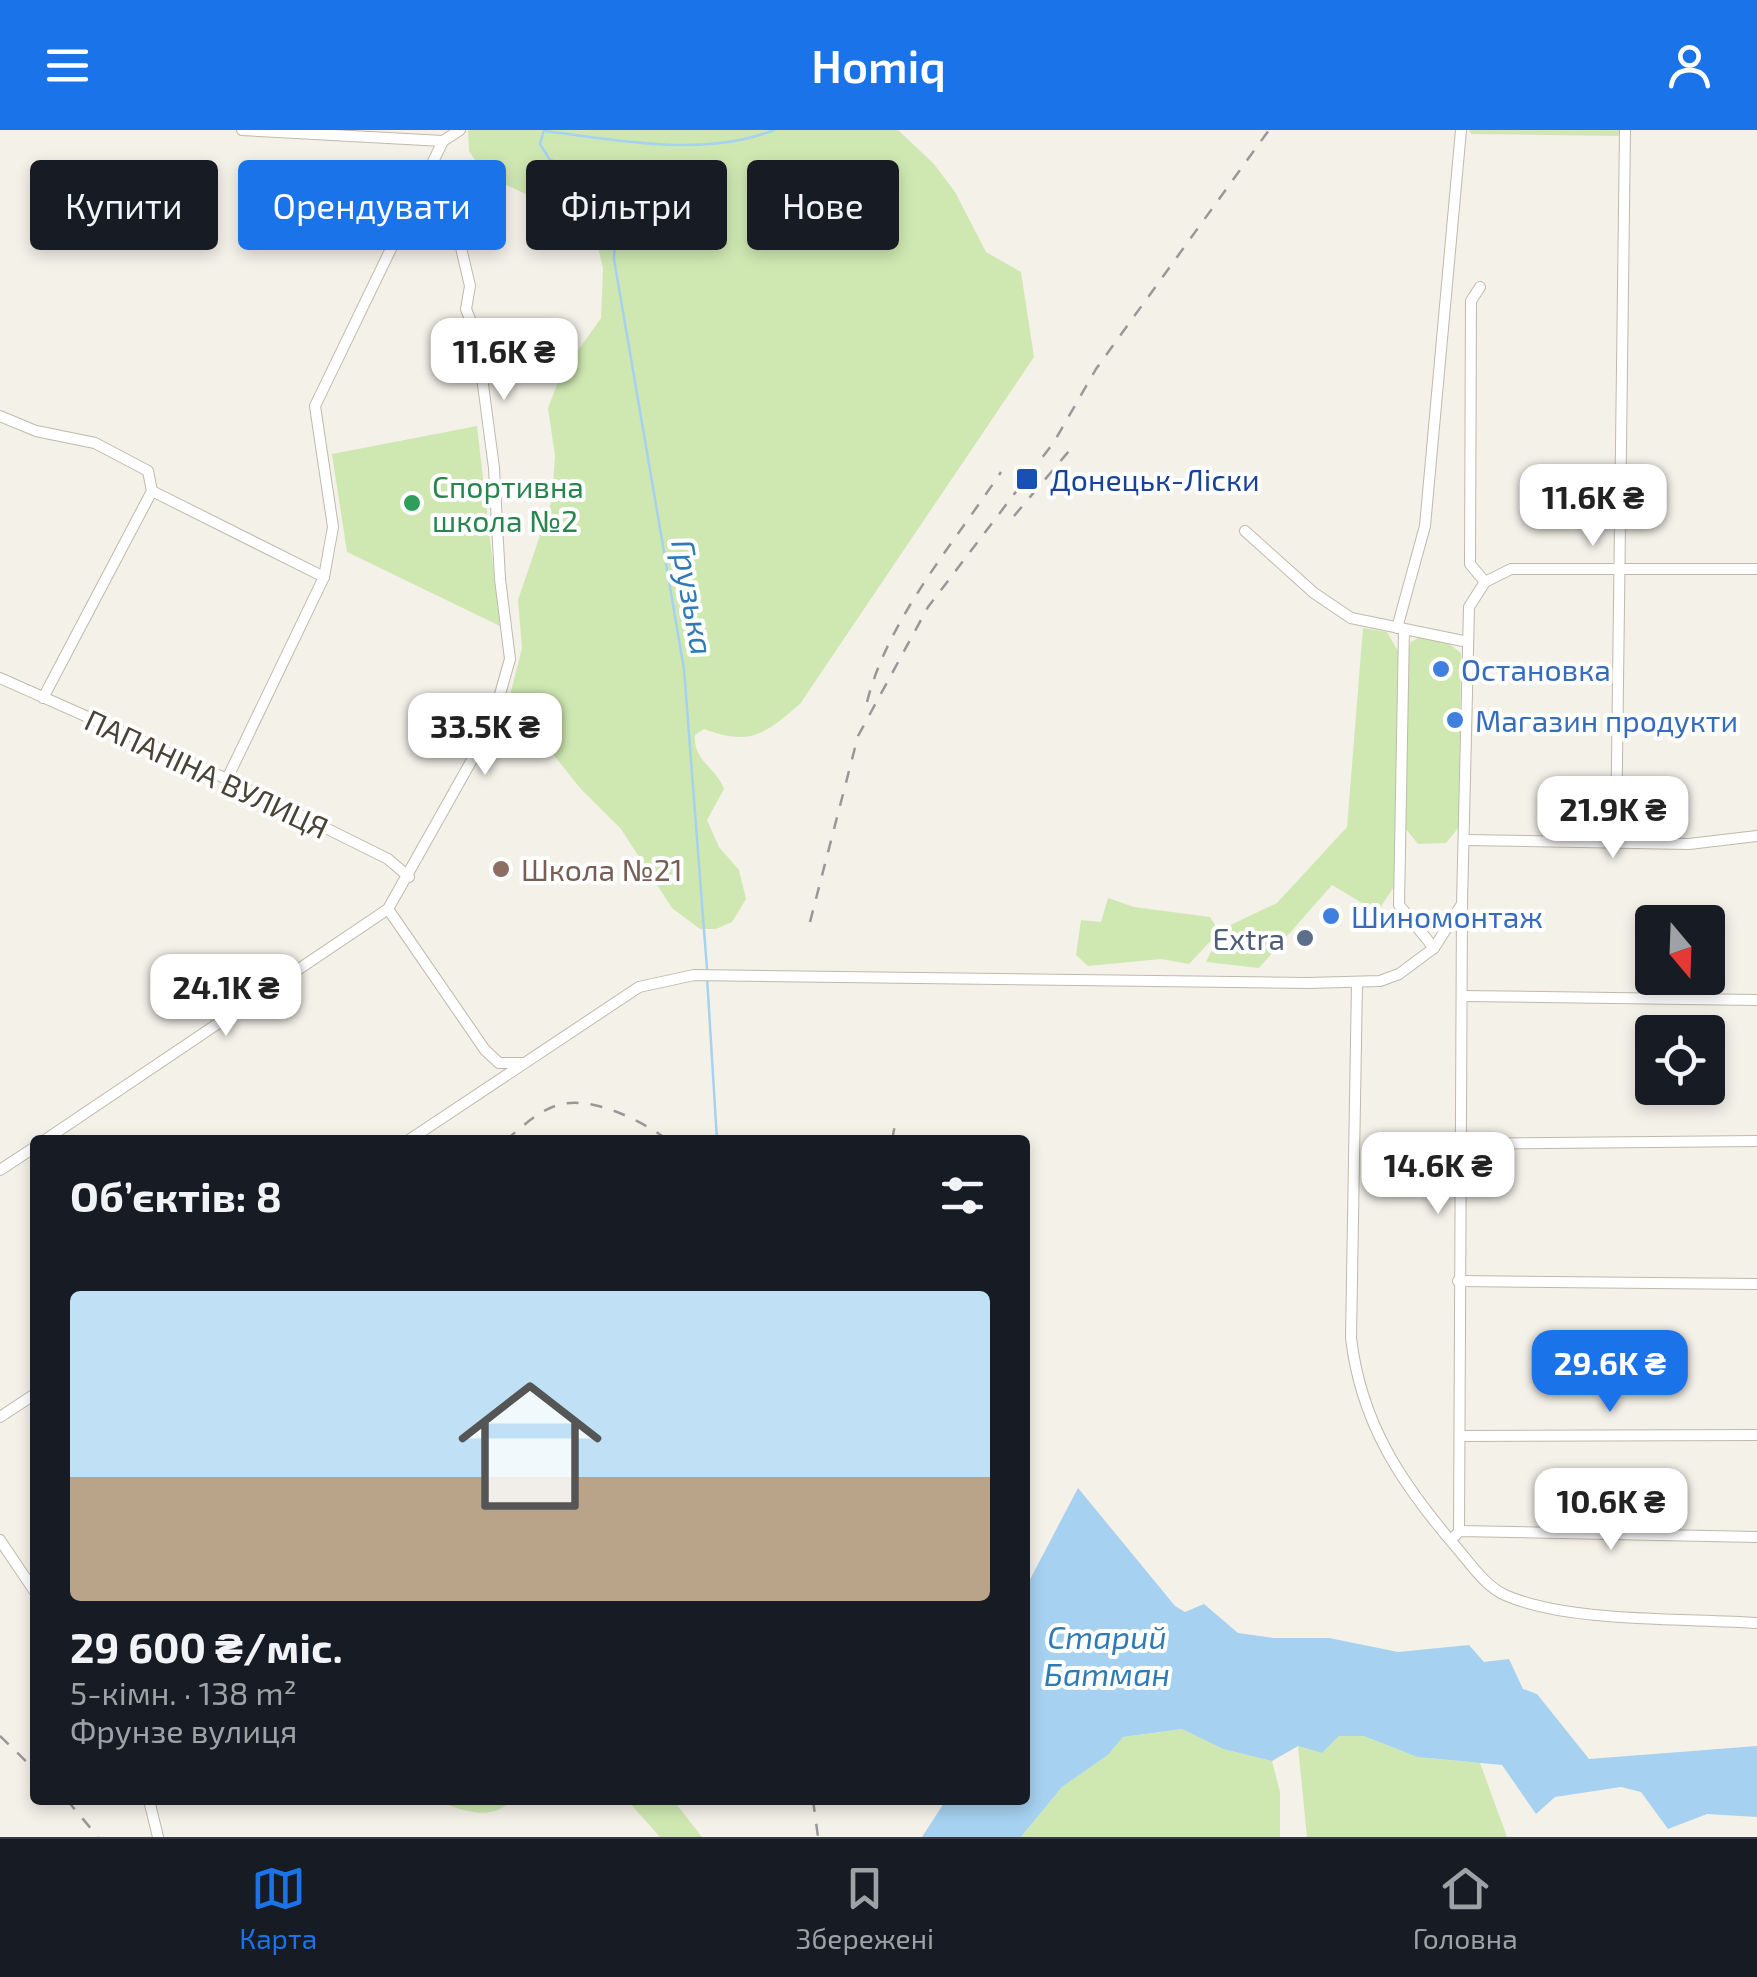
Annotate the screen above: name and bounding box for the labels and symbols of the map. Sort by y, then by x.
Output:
pin: 11.6K ₴ [412,318,596,403]
place label: Донецьк-Ліски [1050,461,1260,497]
pin: 11.6K ₴ [1501,464,1685,549]
marker: Донецьк-Ліски [1014,466,1040,492]
place label: Спортивна школа №2 [432,468,584,538]
marker: Спортивна школа №2 [401,492,423,514]
water label: Грузька [665,536,723,658]
place label: Остановка [1461,651,1611,687]
marker: Остановка [1430,658,1452,680]
pin: 33.5K ₴ [393,693,577,778]
street label: ПАПАНІНА ВУЛИЦЯ [80,701,334,845]
place label: Магазин продукти [1475,702,1738,739]
marker: Магазин продукти [1444,709,1466,731]
pin: 21.9K ₴ [1521,776,1705,861]
place label: Школа №21 [521,851,683,887]
marker: Школа №21 [490,858,512,880]
place label: Шиномонтаж [1351,898,1543,934]
marker: Шиномонтаж [1320,905,1342,927]
north arrow [1635,905,1725,995]
place label: Extra [1212,920,1285,956]
marker: Extra [1294,927,1316,949]
pin: 24.1K ₴ [134,954,318,1039]
pin: 14.6K ₴ [1346,1132,1530,1217]
pin: 29.6K ₴ [1518,1330,1702,1415]
pin: 10.6K ₴ [1519,1468,1703,1553]
water label: Старий Батман [1044,1617,1170,1692]

